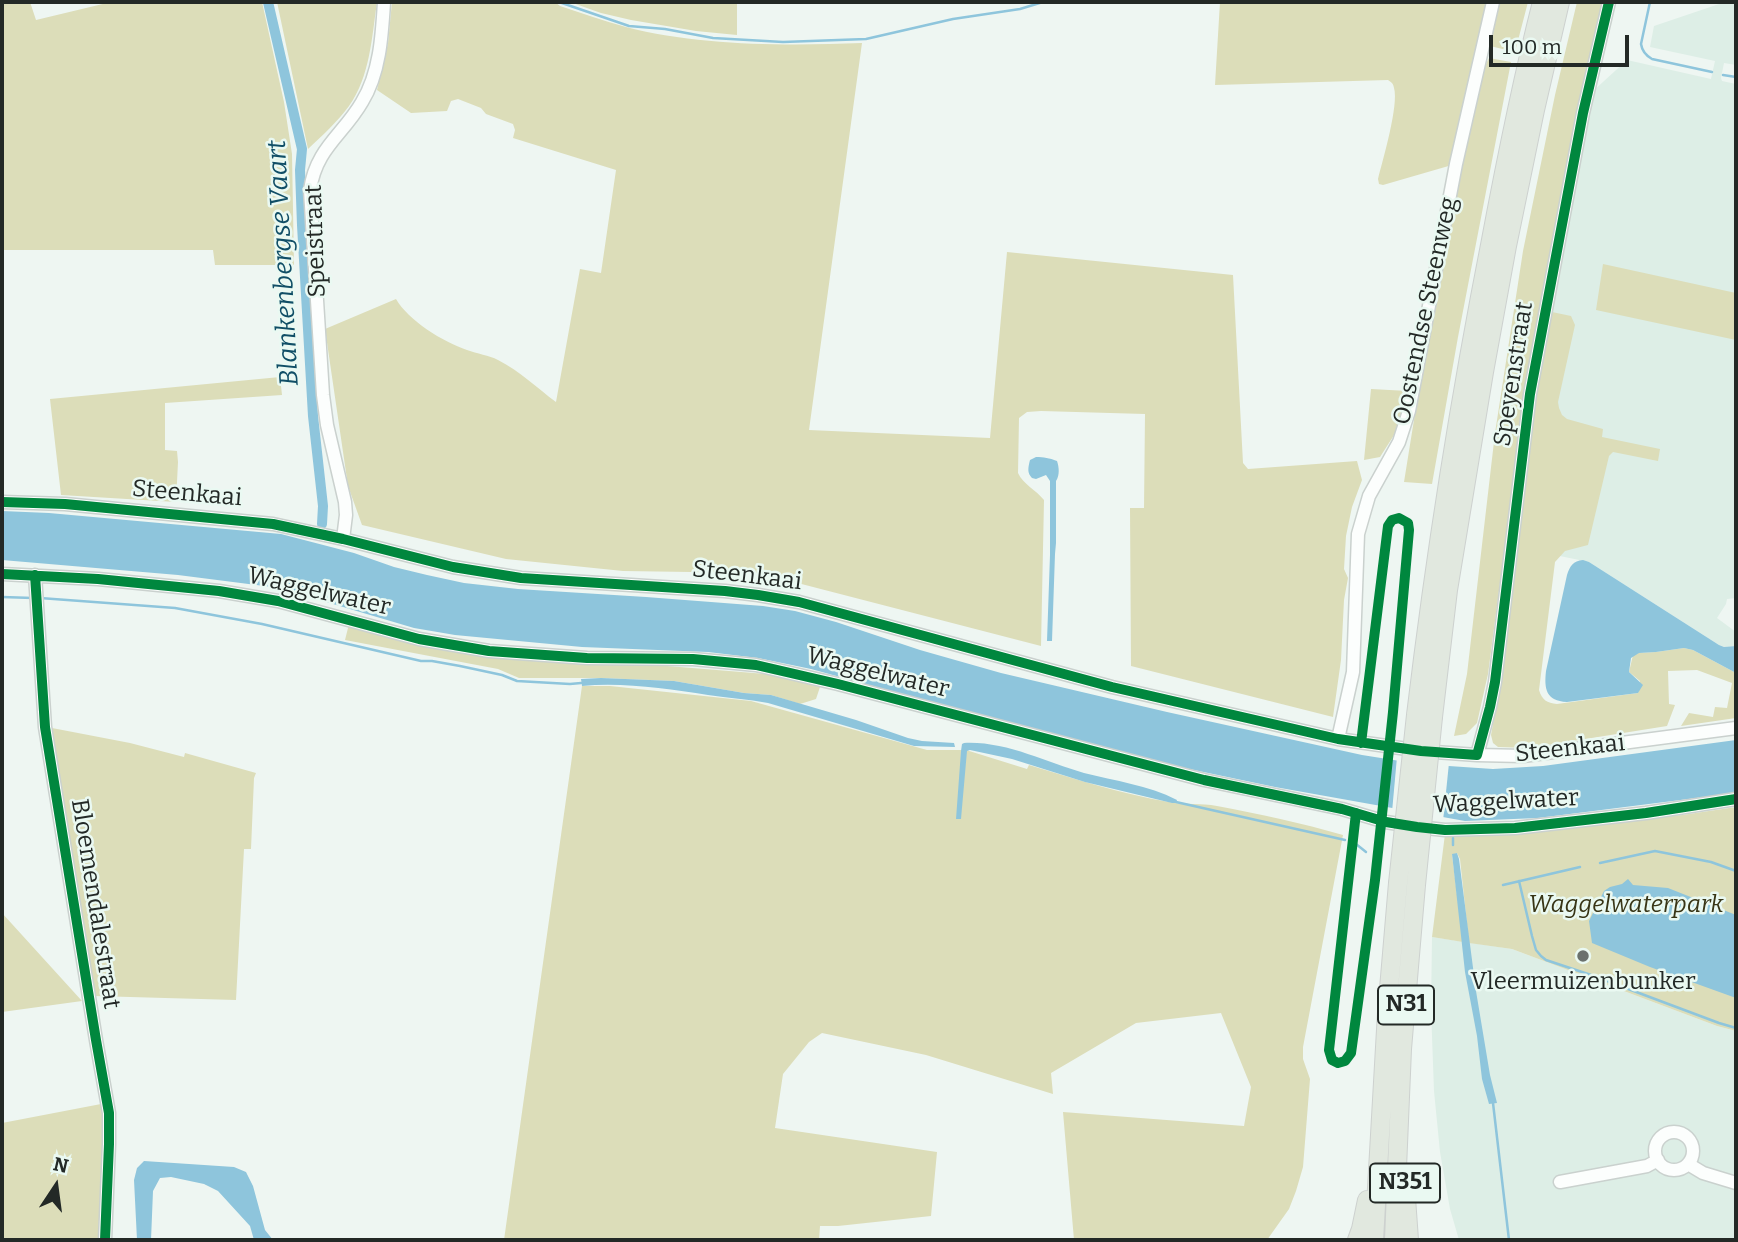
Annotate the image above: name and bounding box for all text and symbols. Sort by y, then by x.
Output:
scale bar [1493,21,1633,65]
text: 100 m [1502,34,1562,60]
water label: Blankenbergse Vaart [262,139,306,387]
street label: Speistraat [300,184,332,298]
street label: Oostendse Steenweg [1388,195,1464,427]
street label: Speyenstraat [1488,300,1540,448]
street label: Steenkaai [131,475,243,513]
street label: Steenkaai [691,555,803,597]
street label: Waggelwater [245,562,393,622]
street label: Waggelwater [804,641,952,705]
street label: Steenkaai [1514,729,1626,769]
street label: Waggelwater [1432,784,1580,820]
street label: Bloemendalestraat [64,797,126,1011]
park label: Waggelwaterpark [1529,891,1723,919]
marker: Vleermuizenbunker [1575,948,1591,964]
place label: Vleermuizenbunker [1470,968,1696,996]
road number: N31 [1378,986,1434,1024]
north arrow [21,1151,91,1221]
text: N [51,1152,71,1178]
road number: N351 [1370,1164,1440,1202]

